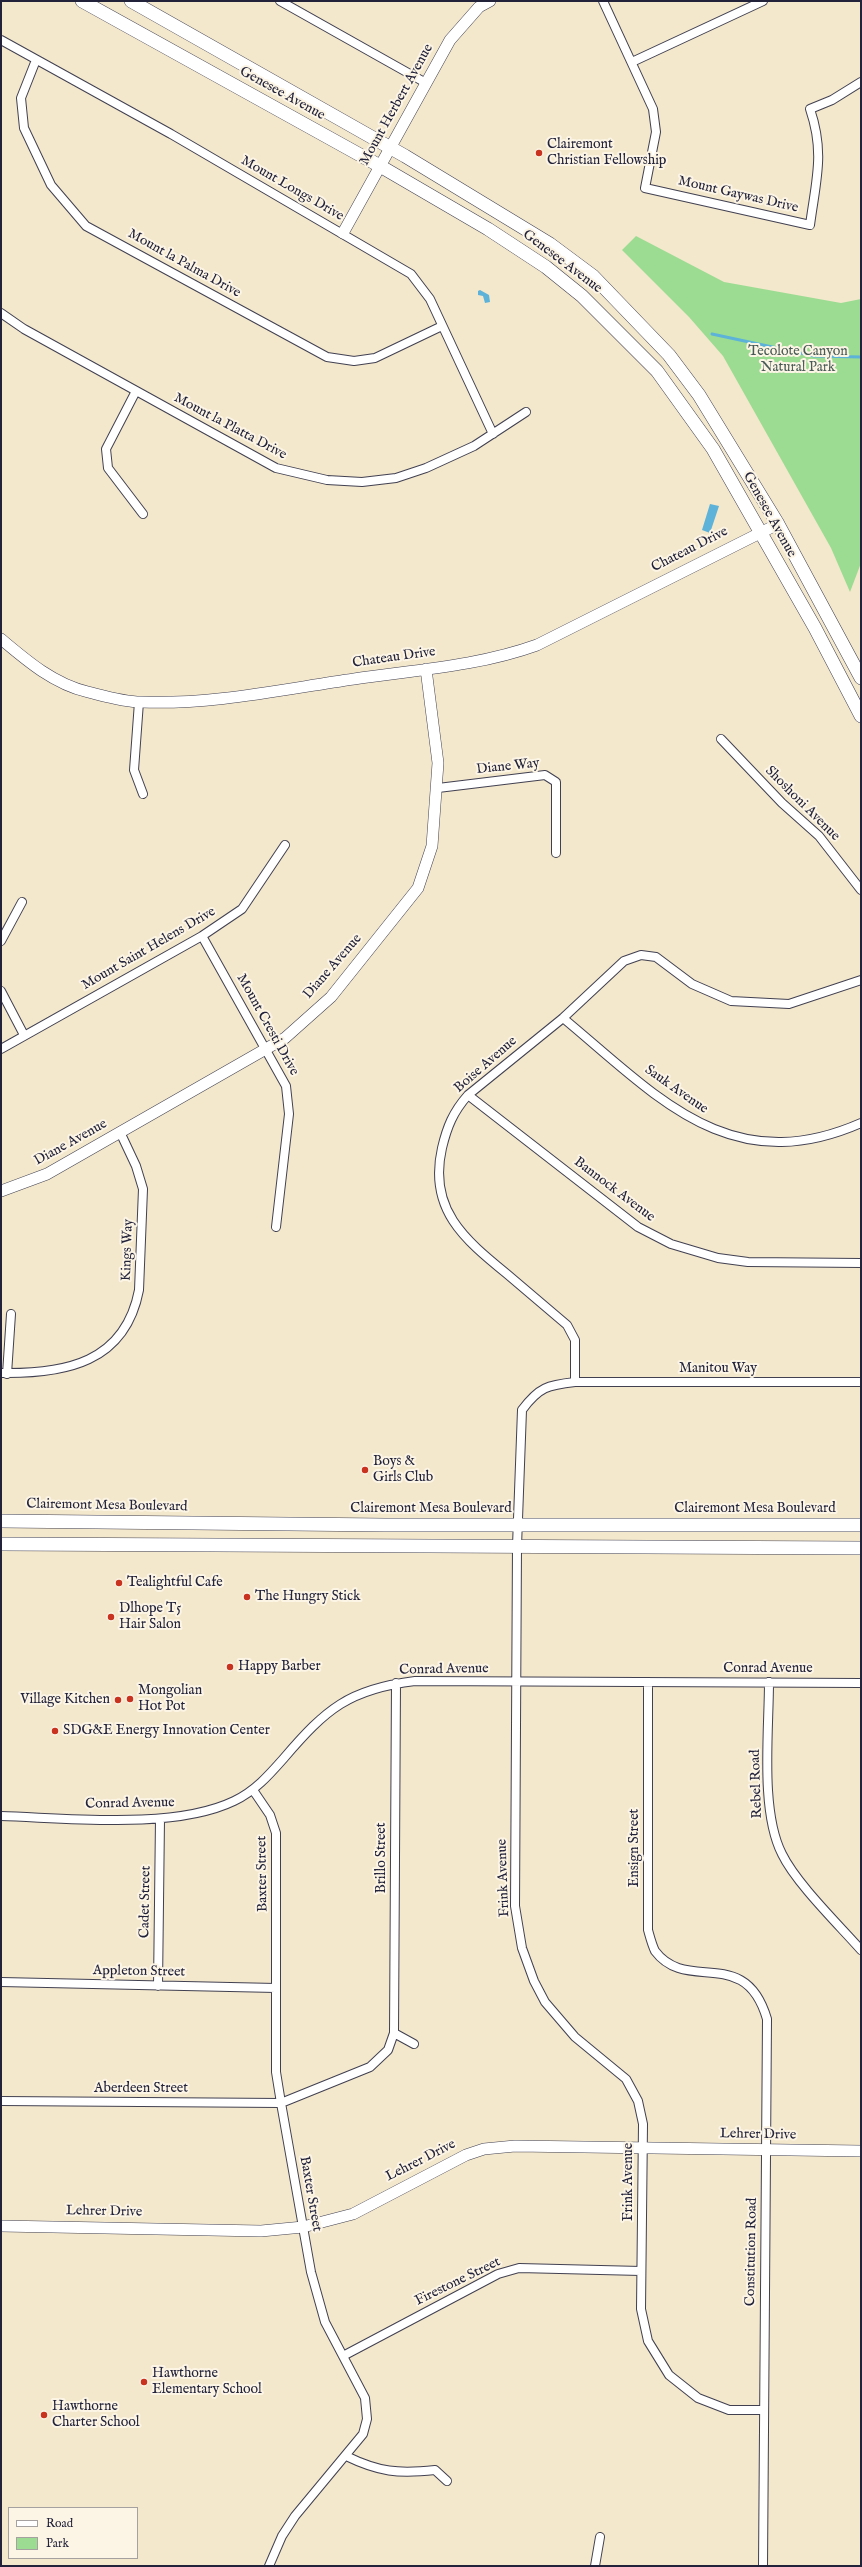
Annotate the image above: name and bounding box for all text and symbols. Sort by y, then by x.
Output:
street label: Mount Herbert Avenue [357,41,437,169]
street label: Genesee Avenue [236,64,328,124]
place label: Clairemont Christian Fellowship [547,137,666,170]
marker: Clairemont Christian Fellowship [534,148,544,158]
street label: Mount Longs Drive [237,153,347,225]
street label: Mount Gaywas Drive [676,173,800,217]
street label: Mount la Palma Drive [125,226,243,302]
street label: Genesee Avenue [519,227,605,297]
park label: Tecolote Canyon Natural Park [748,344,848,376]
street label: Mount la Platta Drive [171,390,289,464]
street label: Genesee Avenue [739,469,799,561]
street label: Chateau Drive [649,524,731,576]
street label: Chateau Drive [351,644,437,672]
street label: Diane Way [476,755,540,779]
street label: Shoshoni Avenue [761,763,843,845]
street label: Mount Saint Helens Drive [79,904,219,994]
street label: Diane Avenue [300,931,366,1003]
street label: Mount Cresti Drive [232,971,302,1079]
street label: Boise Avenue [451,1033,521,1097]
street label: Sauk Avenue [641,1062,711,1118]
street label: Diane Avenue [32,1116,110,1170]
street label: Bannock Avenue [570,1154,658,1226]
street label: Kings Way [119,1219,137,1281]
street label: Manitou Way [679,1361,757,1377]
place label: Boys & Girls Club [373,1454,433,1486]
marker: Boys & Girls Club [360,1465,370,1475]
street label: Clairemont Mesa Boulevard [26,1496,188,1516]
street label: Clairemont Mesa Boulevard [350,1501,512,1517]
street label: Clairemont Mesa Boulevard [674,1501,836,1517]
place label: Tealightful Cafe [127,1575,223,1591]
marker: Tealightful Cafe [114,1578,124,1588]
place label: The Hungry Stick [255,1589,361,1605]
marker: The Hungry Stick [242,1592,252,1602]
place label: Dlhope T5 Hair Salon [119,1601,181,1634]
marker: Dlhope T5 Hair Salon [106,1612,116,1622]
place label: Happy Barber [238,1659,321,1675]
street label: Conrad Avenue [399,1661,489,1679]
street label: Conrad Avenue [723,1661,813,1677]
marker: Happy Barber [225,1662,235,1672]
place label: Mongolian Hot Pot [138,1683,202,1716]
place label: Village Kitchen [20,1692,110,1708]
marker: Mongolian Hot Pot [125,1694,135,1704]
marker: Village Kitchen [113,1695,123,1705]
place label: SDG&E Energy Innovation Center [63,1723,270,1739]
marker: SDG&E Energy Innovation Center [50,1726,60,1736]
street label: Rebel Road [747,1749,767,1819]
street label: Conrad Avenue [85,1795,175,1813]
street label: Ensign Street [627,1809,643,1887]
street label: Brillo Street [374,1822,390,1894]
street label: Baxter Street [254,1836,272,1912]
street label: Frink Avenue [494,1839,514,1917]
street label: Cadet Street [137,1866,155,1938]
street label: Appleton Street [93,1963,185,1981]
street label: Aberdeen Street [94,2081,188,2097]
street label: Lehrer Drive [720,2126,796,2144]
street label: Lehrer Drive [383,2136,459,2186]
street label: Frink Avenue [621,2143,637,2221]
street label: Baxter Street [295,2155,325,2233]
street label: Constitution Road [743,2198,761,2306]
street label: Lehrer Drive [66,2203,142,2221]
street label: Firestone Street [412,2254,504,2310]
place label: Hawthorne Elementary School [152,2366,262,2398]
marker: Hawthorne Elementary School [139,2377,149,2387]
place label: Hawthorne Charter School [52,2399,140,2432]
marker: Hawthorne Charter School [39,2410,49,2420]
legend [8,2507,138,2559]
text: Road [46,2516,73,2531]
text: Park [46,2536,69,2551]

